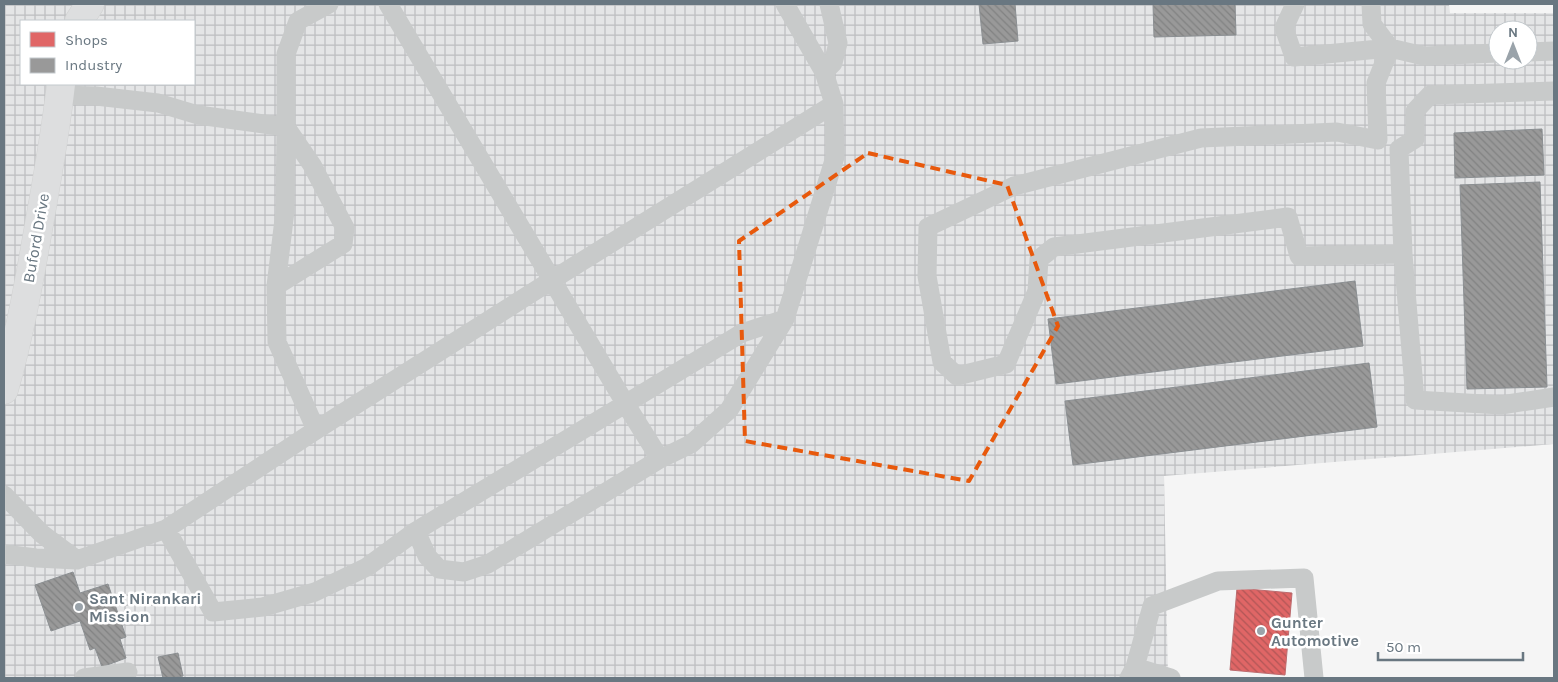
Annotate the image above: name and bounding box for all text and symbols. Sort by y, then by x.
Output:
legend [20,20,195,85]
north arrow [1488,20,1538,70]
text: N [1508,24,1518,41]
text: Shops [65,31,108,49]
text: Industry [65,56,122,74]
street label: Buford Drive [19,192,53,284]
place label: Sant Nirankari Mission [89,589,202,626]
marker: Sant Nirankari Mission [73,601,85,613]
place label: Gunter Automotive [1271,613,1359,650]
marker: Gunter Automotive [1255,625,1267,637]
scale bar [1378,630,1523,662]
text: 50 m [1386,638,1421,656]

